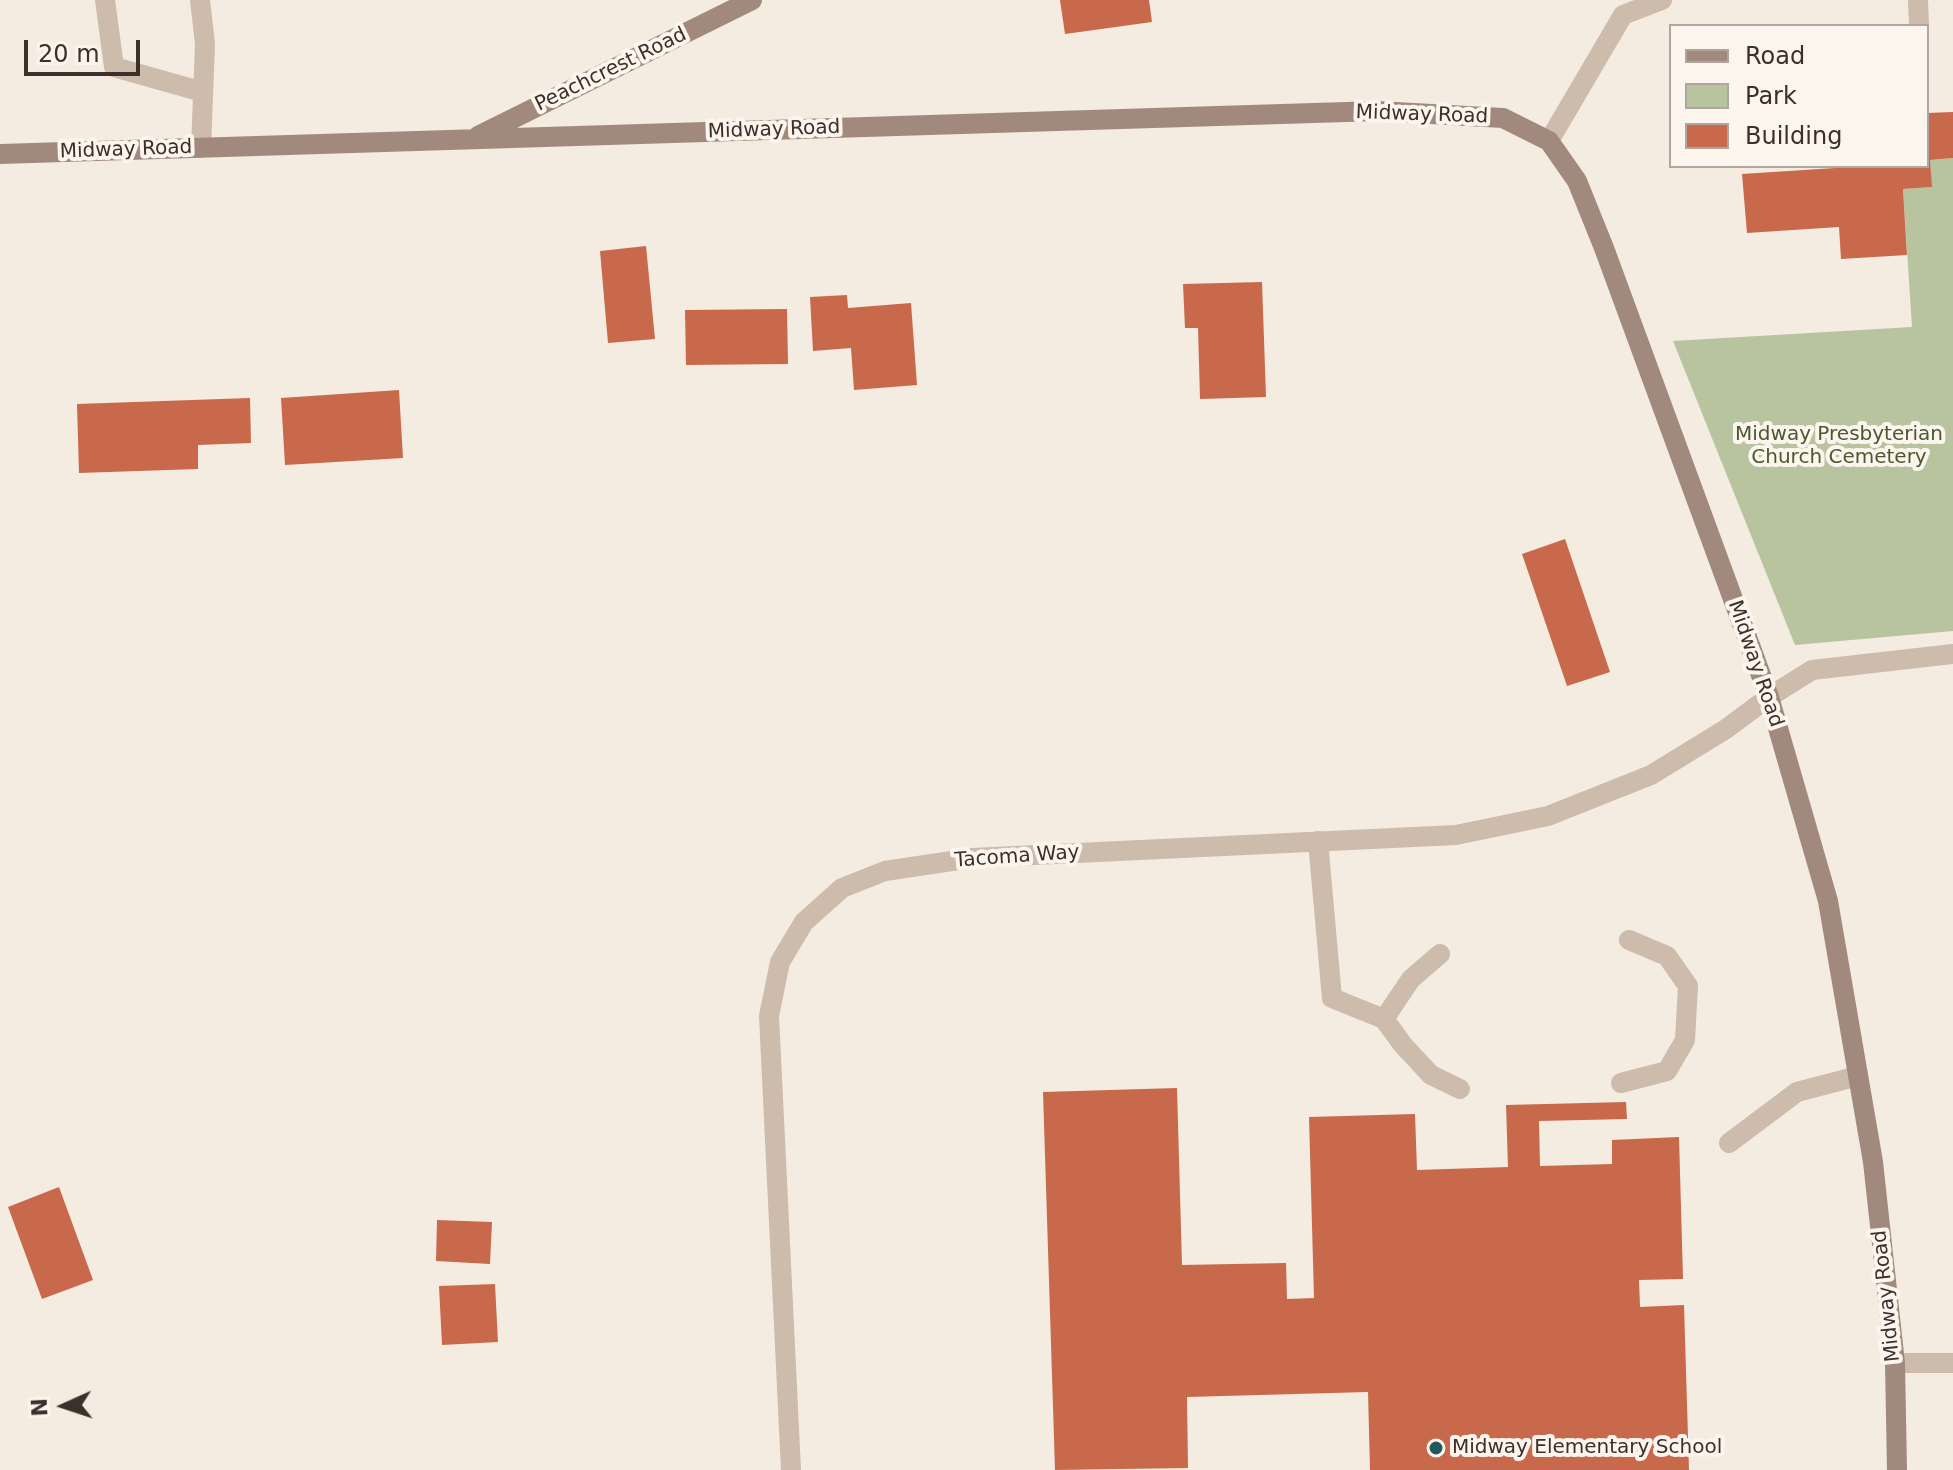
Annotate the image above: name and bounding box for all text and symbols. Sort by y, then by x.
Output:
street label: Peachcrest Road [531,23,691,117]
scale bar [28,24,144,74]
legend [1669,24,1929,168]
text: 20 m [38,40,100,68]
text: Road [1745,42,1805,70]
text: Park [1745,82,1797,110]
street label: Midway Road [1355,101,1489,129]
street label: Midway Road [707,116,841,144]
text: Building [1745,122,1842,150]
street label: Midway Road [59,136,193,164]
park label: Midway Presbyterian Church Cemetery [1735,423,1943,470]
street label: Midway Road [1722,597,1788,731]
street label: Tacoma Way [954,841,1080,873]
street label: Midway Road [1868,1229,1906,1363]
north arrow [24,1366,104,1446]
text: N [27,1397,52,1417]
place label: Midway Elementary School [1452,1436,1722,1460]
marker: Midway Elementary School [1427,1439,1445,1457]

